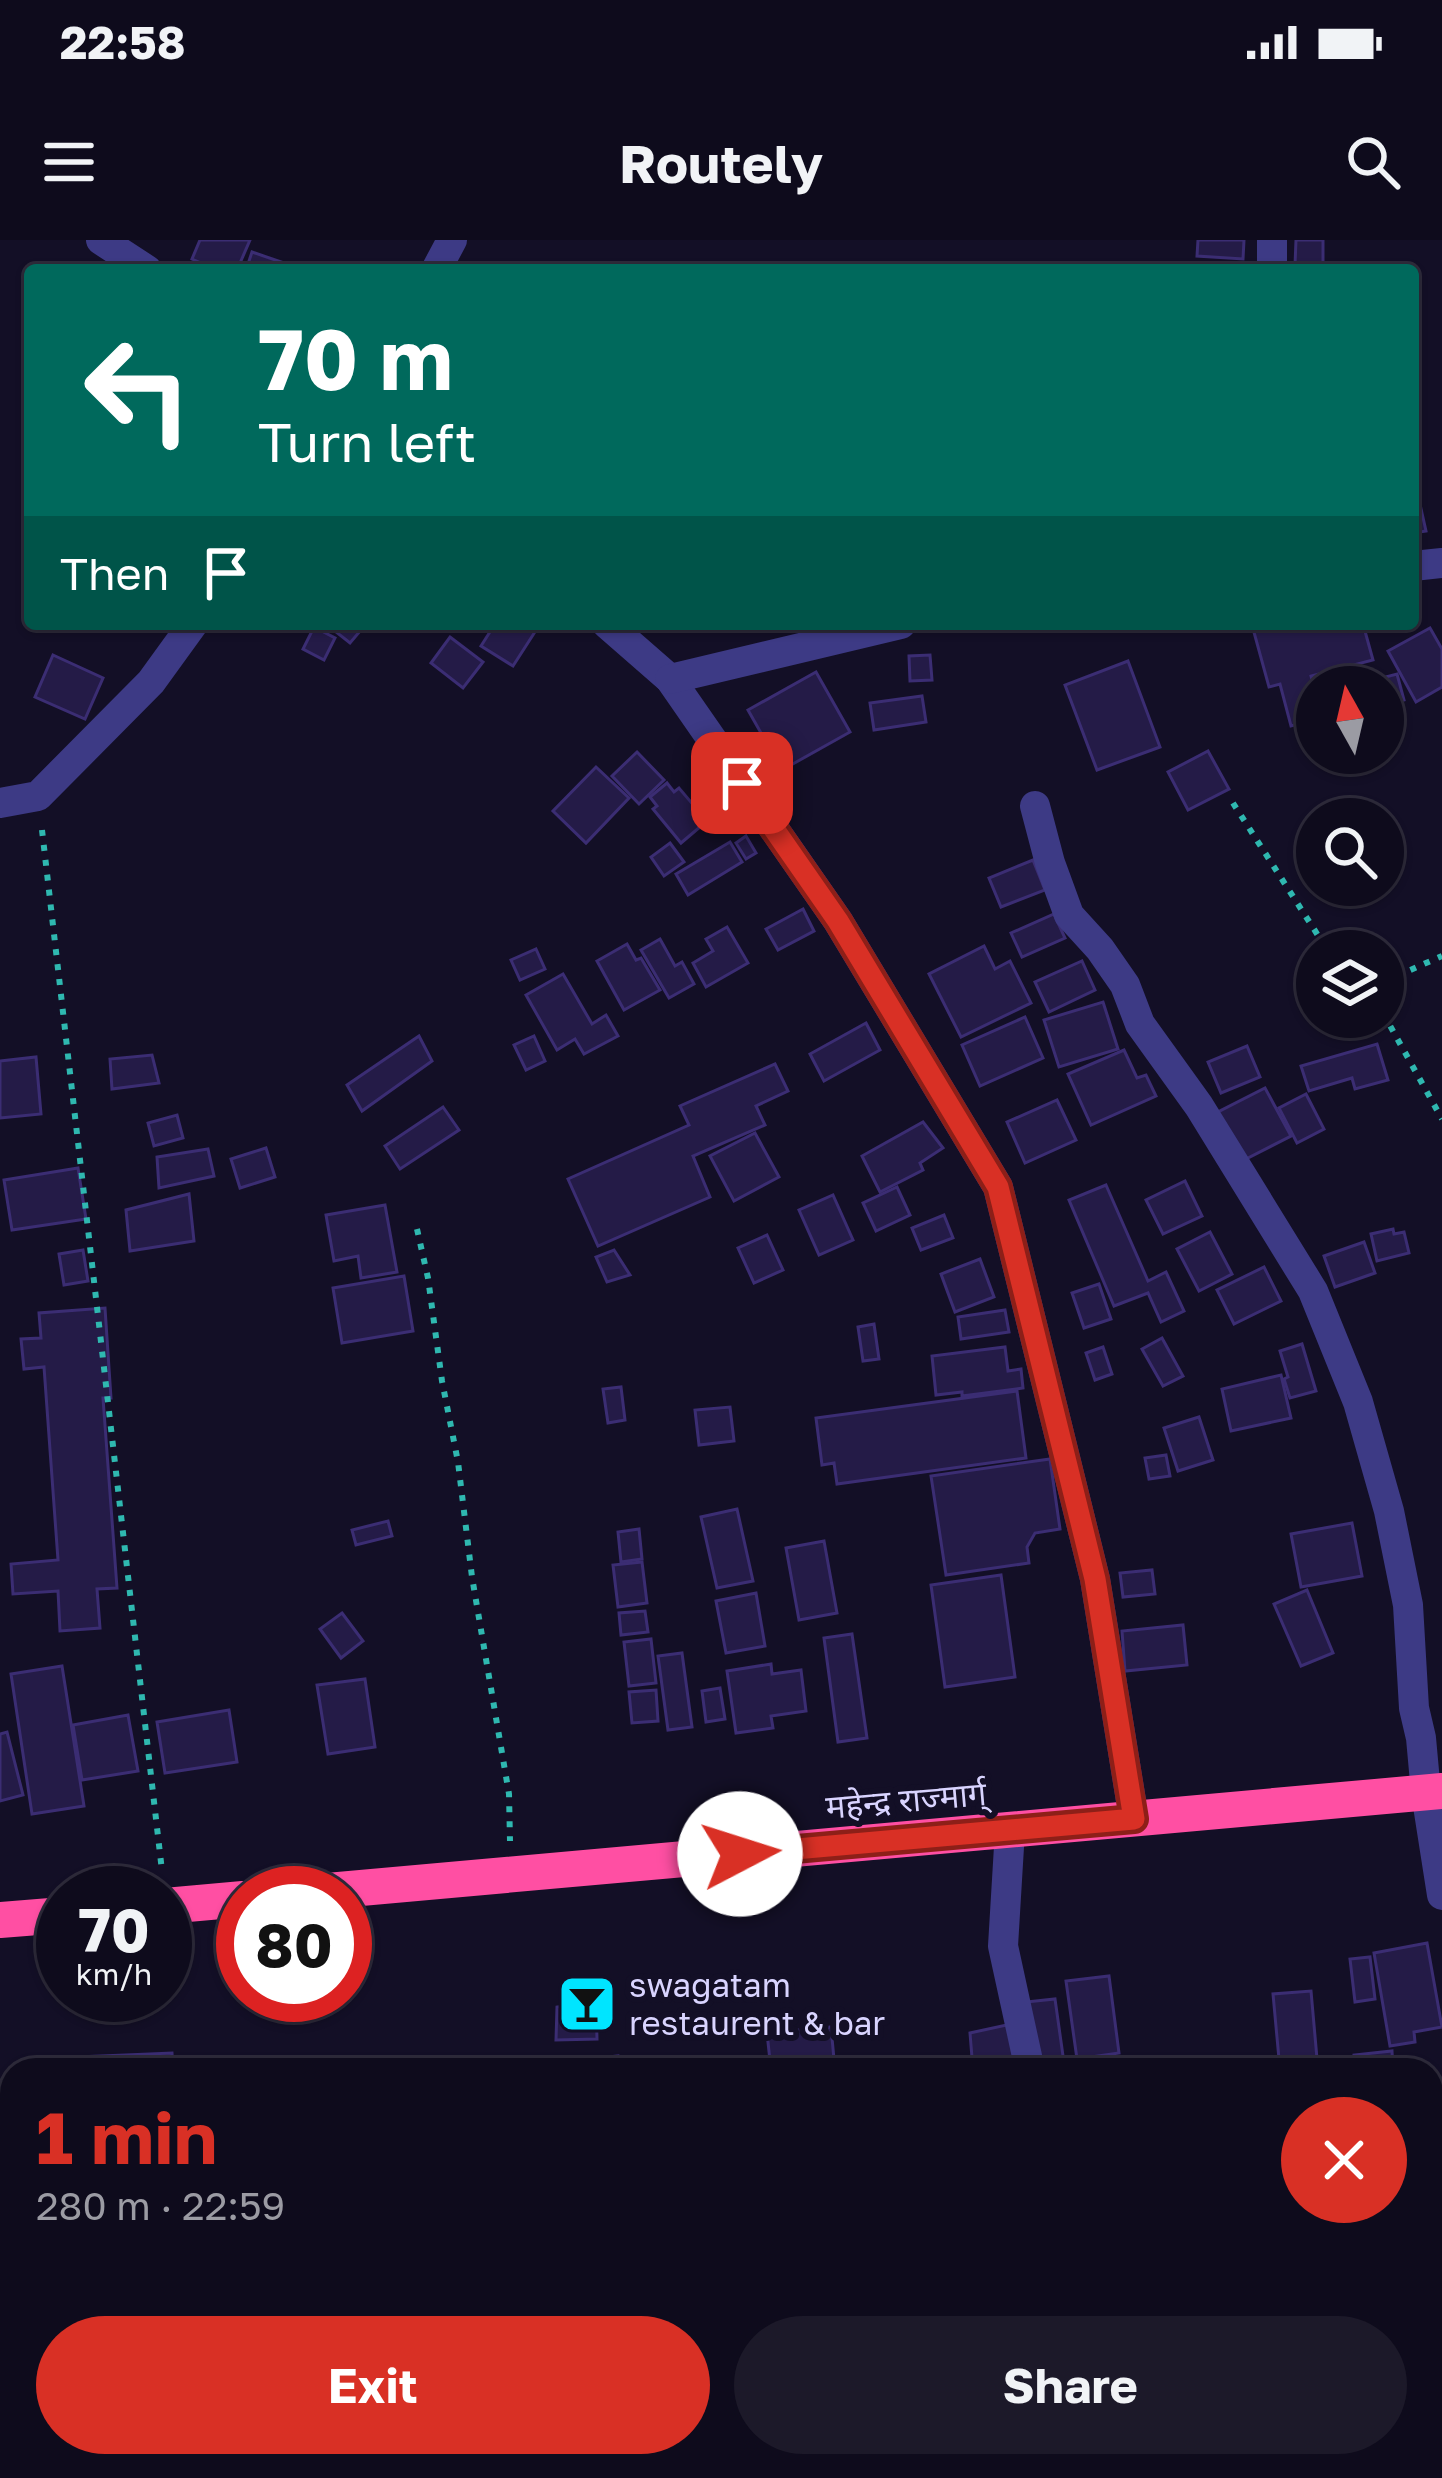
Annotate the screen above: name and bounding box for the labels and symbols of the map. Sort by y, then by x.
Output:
north arrow [1296,666,1404,774]
pin [691,732,793,834]
street label: महेन्द्र राज्मार्ग् [824,1773,993,1828]
position arrow [677,1791,803,1917]
speed limit sign: 80 [216,1866,372,2022]
place label: swagatam restaurent & bar [629,1965,885,2042]
bar icon: swagatam restaurent & bar [556,1973,618,2035]

